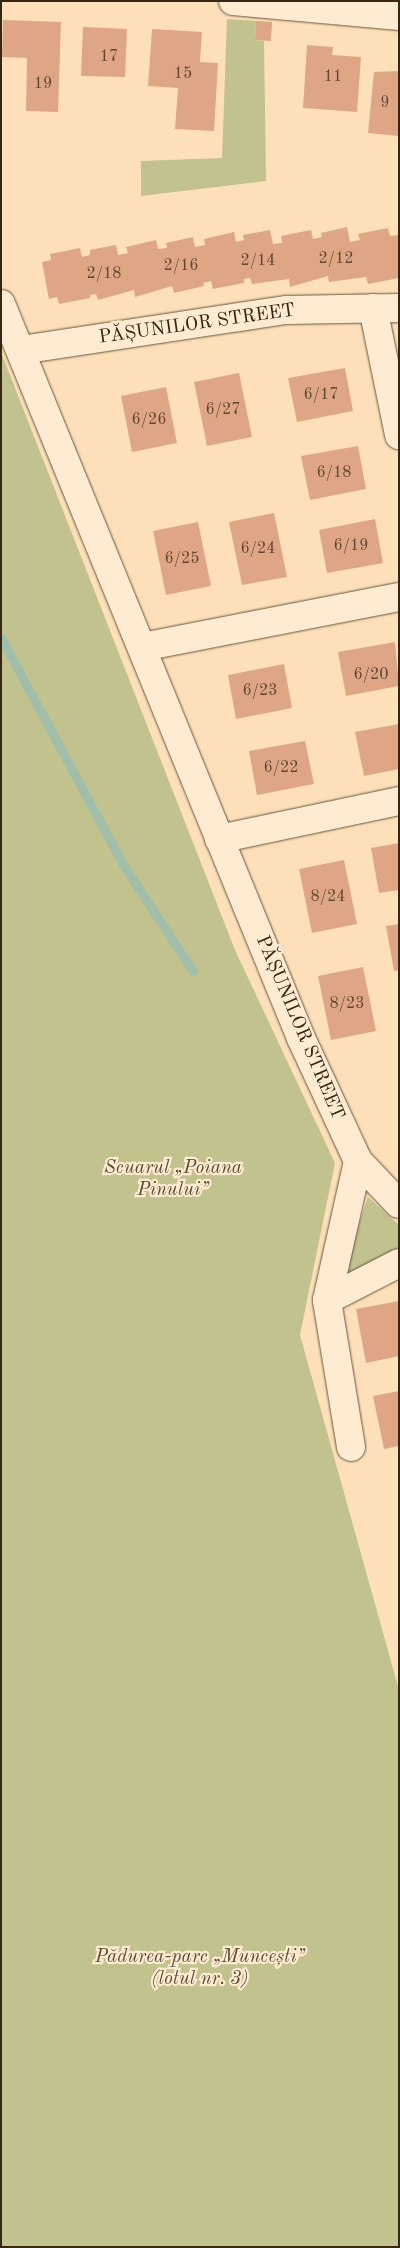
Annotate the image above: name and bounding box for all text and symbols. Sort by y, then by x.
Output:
house number: 17 [100,47,118,67]
house number: 15 [174,64,192,84]
house number: 11 [324,67,342,87]
house number: 19 [34,74,52,94]
house number: 9 [380,93,390,113]
house number: 2/12 [318,249,354,269]
house number: 2/14 [240,251,276,271]
house number: 2/16 [163,256,199,276]
house number: 2/18 [86,264,122,284]
street label: PĂȘUNILOR STREET [97,300,297,350]
house number: 6/17 [303,385,339,405]
house number: 6/27 [205,400,241,420]
house number: 6/26 [131,410,167,430]
house number: 6/18 [316,463,352,483]
house number: 6/19 [333,536,369,556]
house number: 6/24 [240,539,276,559]
house number: 6/25 [164,549,200,569]
house number: 6/20 [353,665,389,685]
house number: 6/23 [242,681,278,701]
house number: 6/22 [263,758,299,778]
house number: 8/24 [310,887,346,907]
street label: PĂȘUNILOR STREET [250,932,348,1124]
house number: 8/23 [329,994,365,1014]
park label: Scuarul „Poiana Pinului” [104,1158,242,1202]
park label: Pădurea-parc „Muncești” (lotul nr. 3) [95,1947,305,1991]

